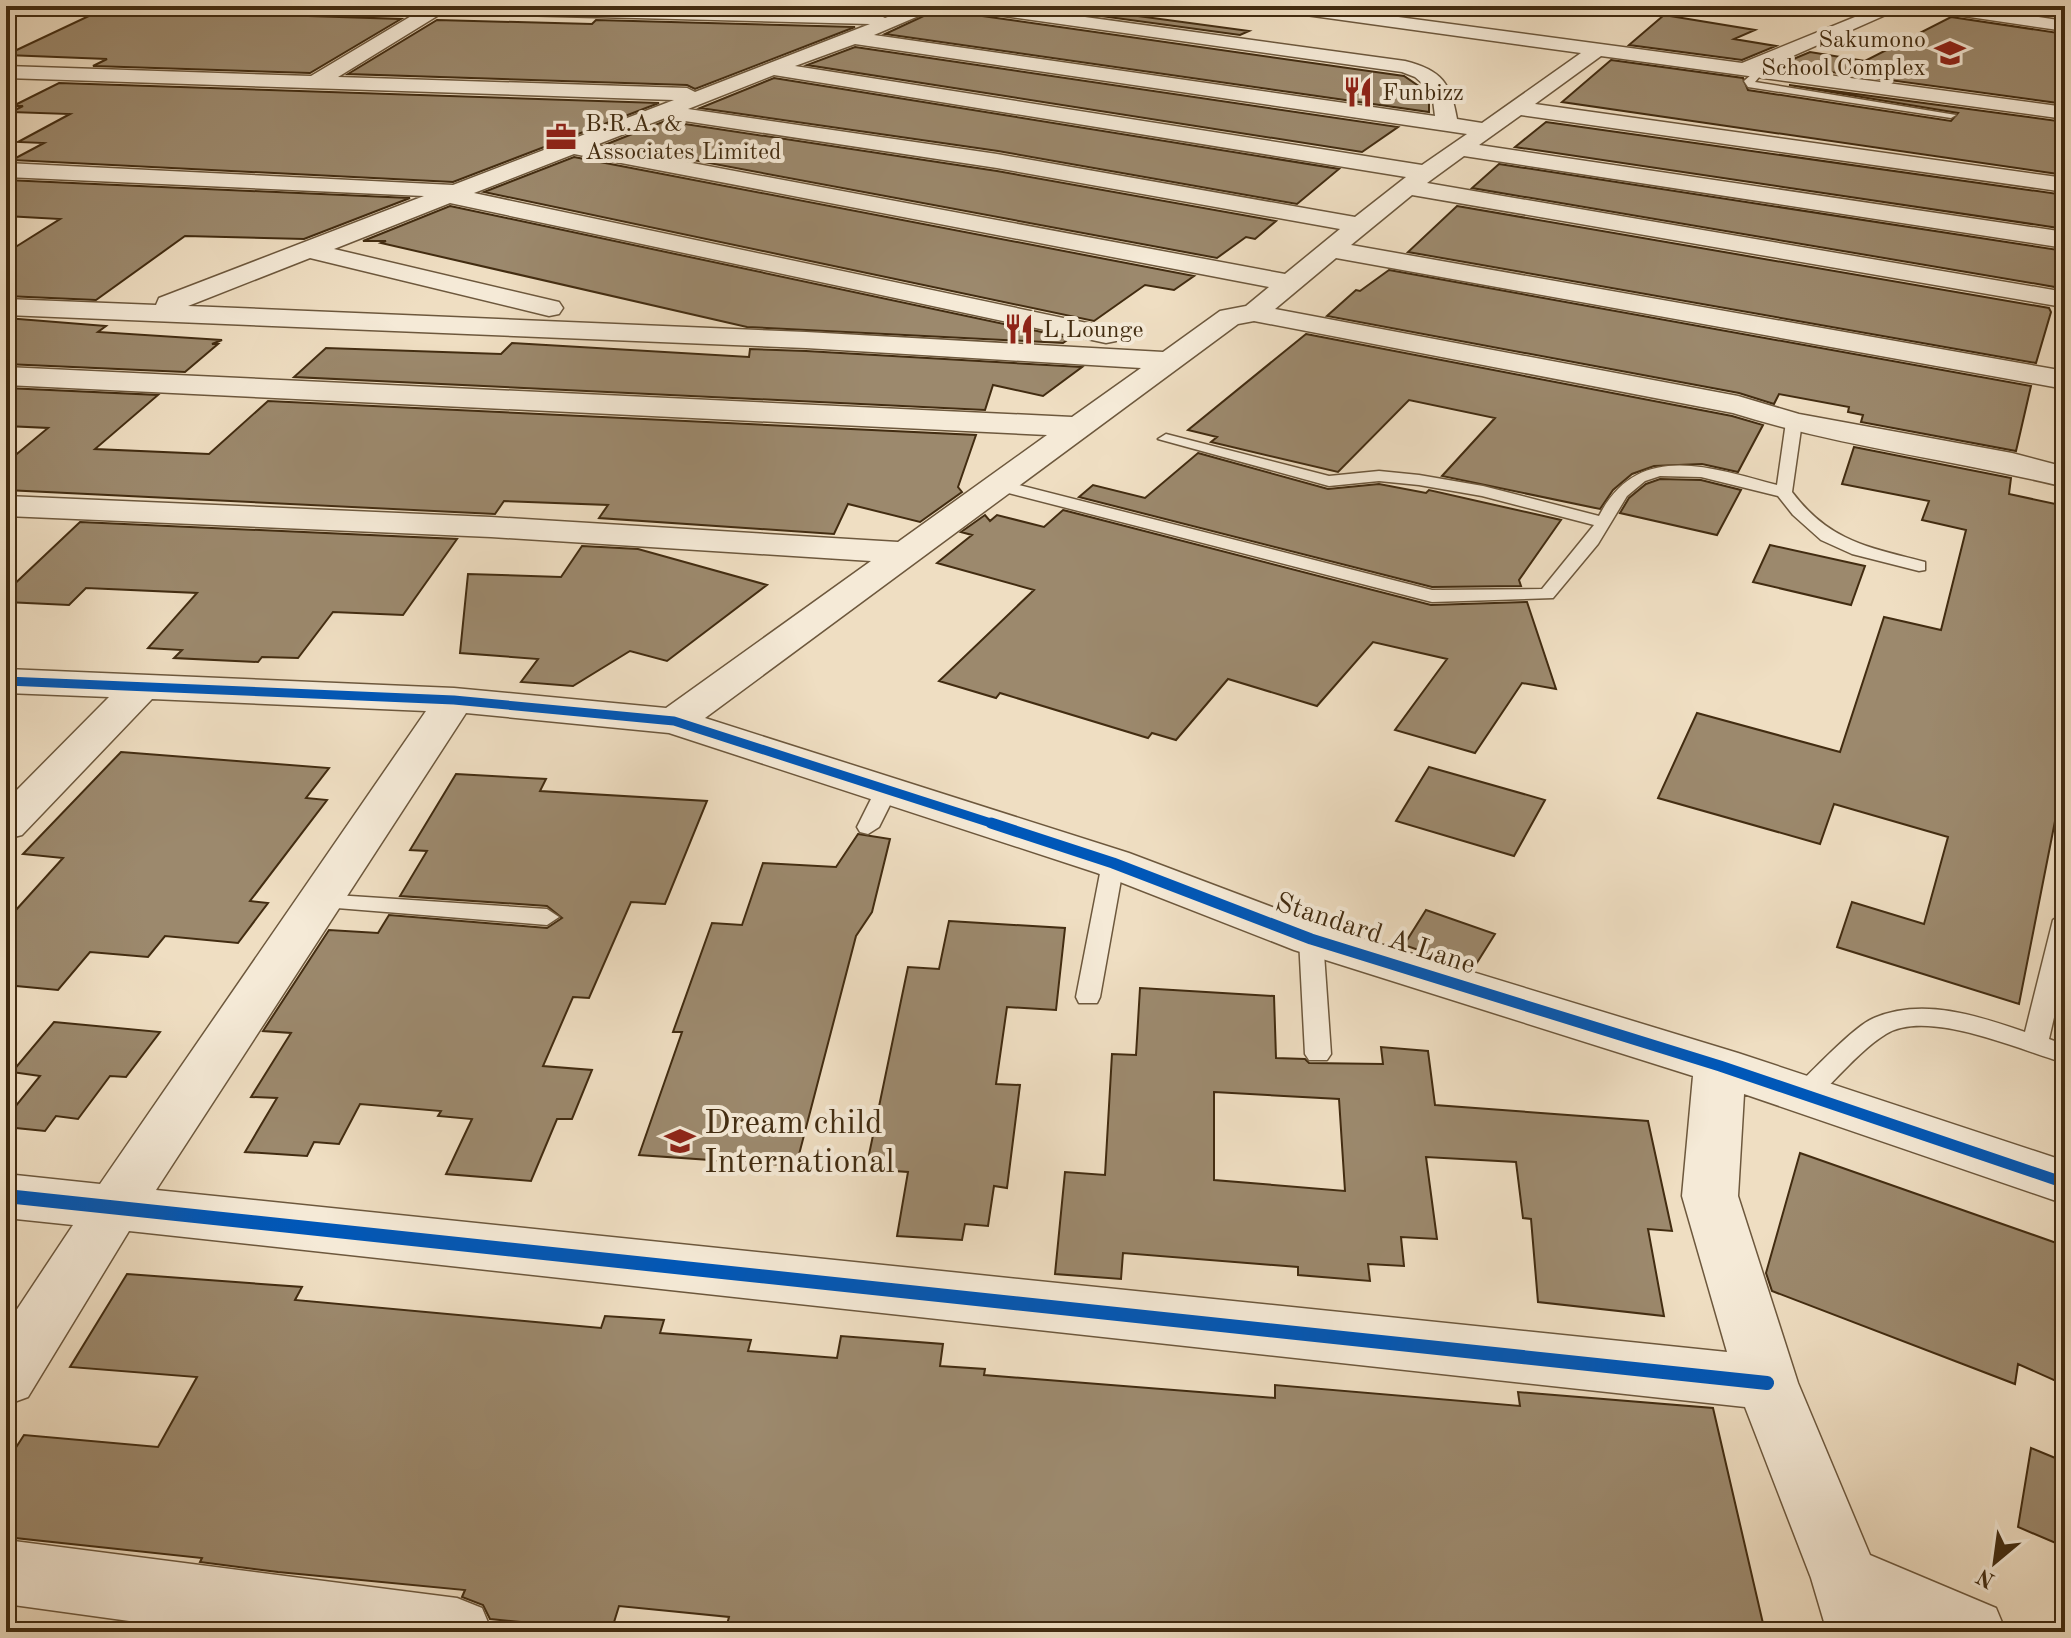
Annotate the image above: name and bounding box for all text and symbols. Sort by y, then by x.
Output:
place label: Sakumono School Complex [1761,29,1926,81]
school or university icon: Sakumono School Complex [1933,36,1967,70]
restaurant icon: Funbizz [1341,75,1375,109]
place label: Funbizz [1382,82,1464,106]
place label: B.R.A. & Associates Limited [585,113,782,165]
office icon: B.R.A. & Associates Limited [544,120,578,154]
restaurant icon: L Lounge [1002,312,1036,346]
place label: L Lounge [1043,319,1144,343]
street label: Standard A Lane [1272,889,1478,980]
place label: Dream child International [704,1107,895,1180]
school or university icon: Dream child International [663,1124,697,1158]
north arrow [1955,1522,2035,1602]
text: N [1973,1564,1999,1591]

